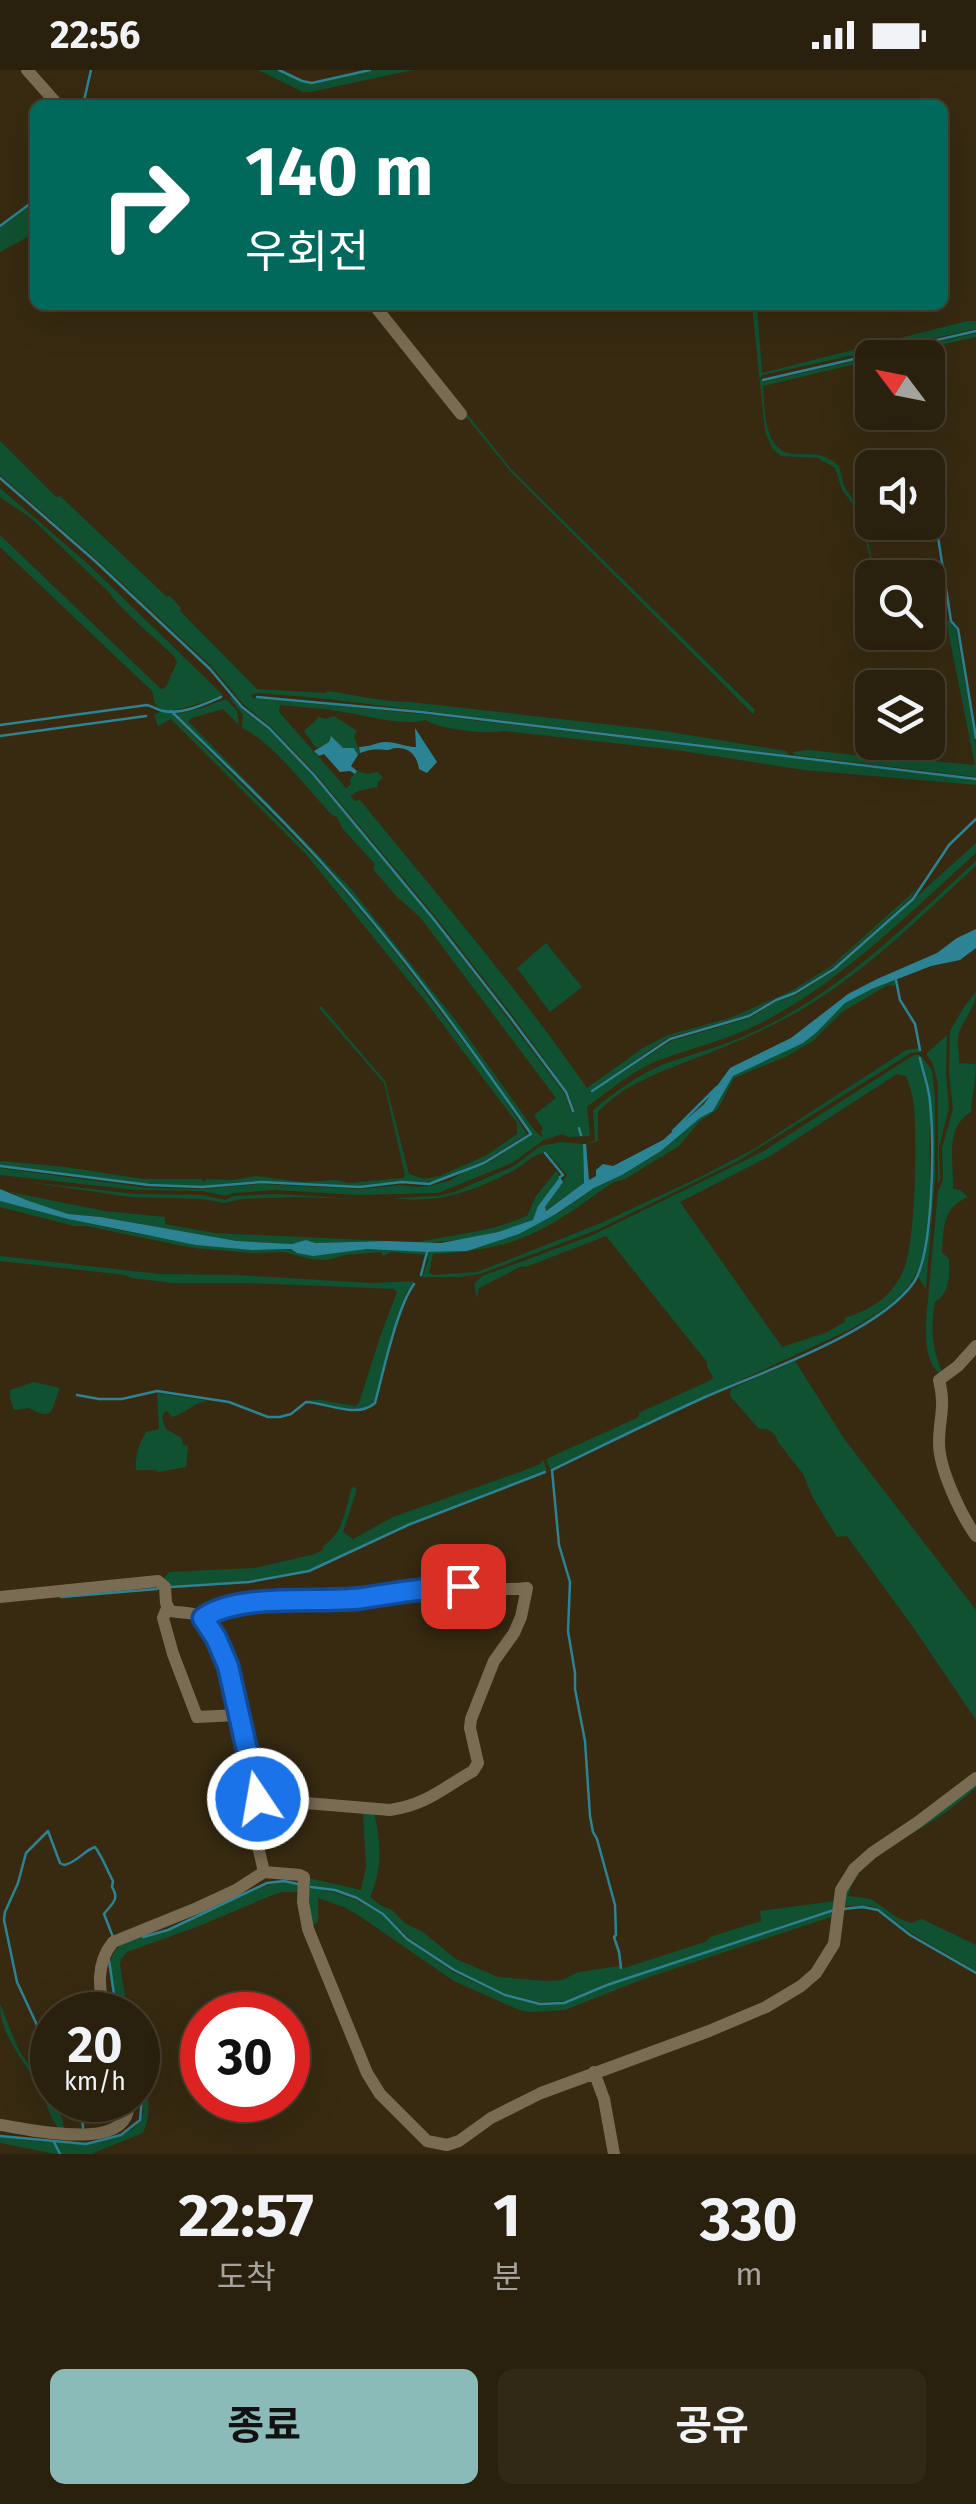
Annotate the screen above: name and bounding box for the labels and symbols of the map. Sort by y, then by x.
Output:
north arrow [855,340,945,430]
pin [421,1544,506,1629]
position arrow [206,1747,310,1851]
speed limit sign: 30 [180,1992,310,2122]

